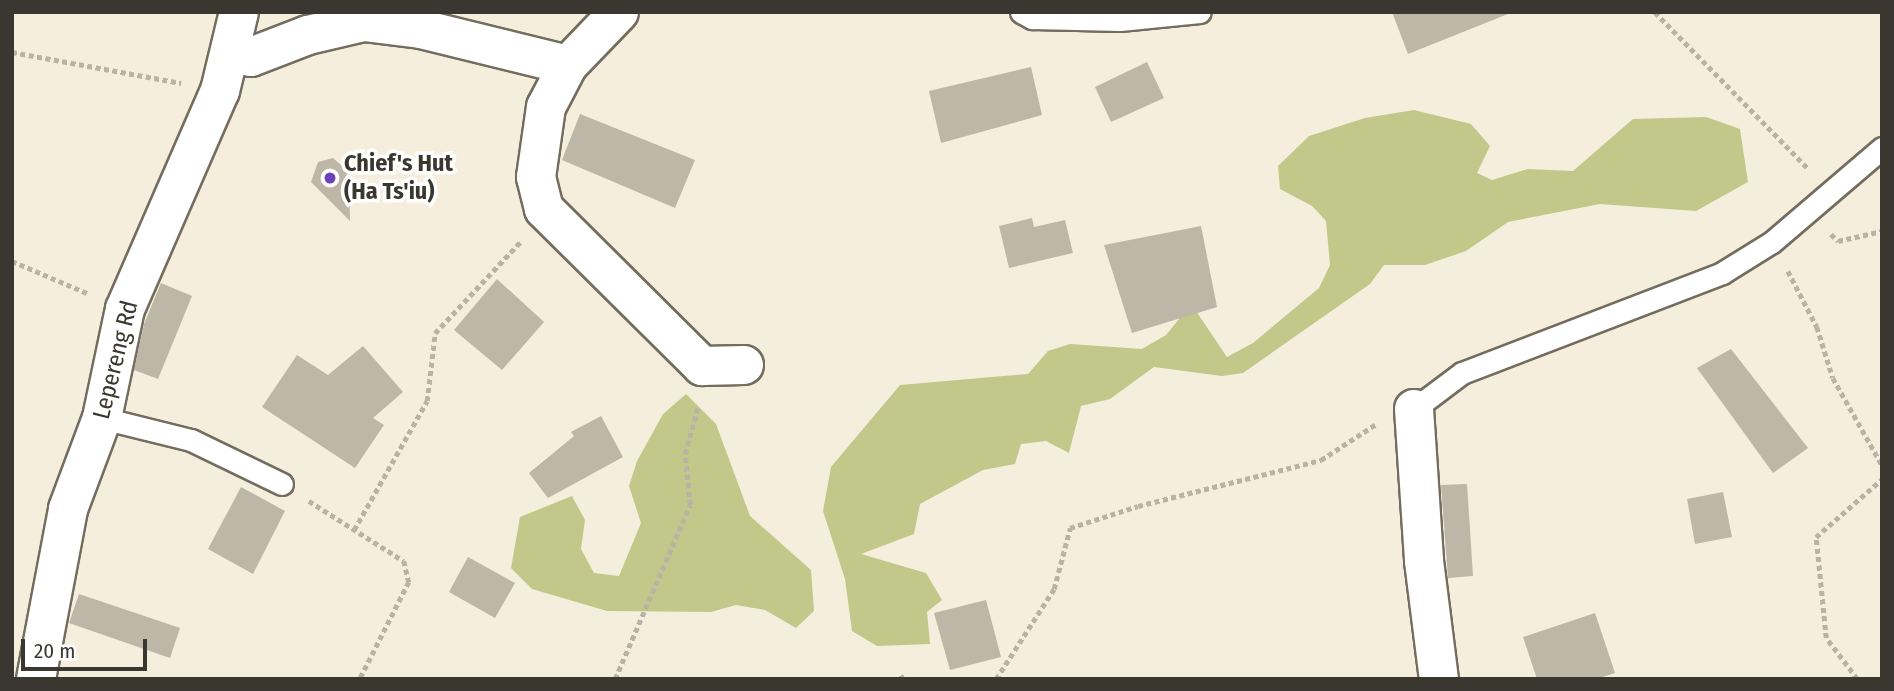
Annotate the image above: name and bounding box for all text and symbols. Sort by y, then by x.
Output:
place label: Chief's Hut (Ha Ts'iu) [344,150,453,206]
marker: Chief's Hut (Ha Ts'iu) [322,170,338,186]
street label: Lepereng Rd [87,298,145,422]
scale bar [24,624,150,668]
text: 20 m [34,638,75,664]

